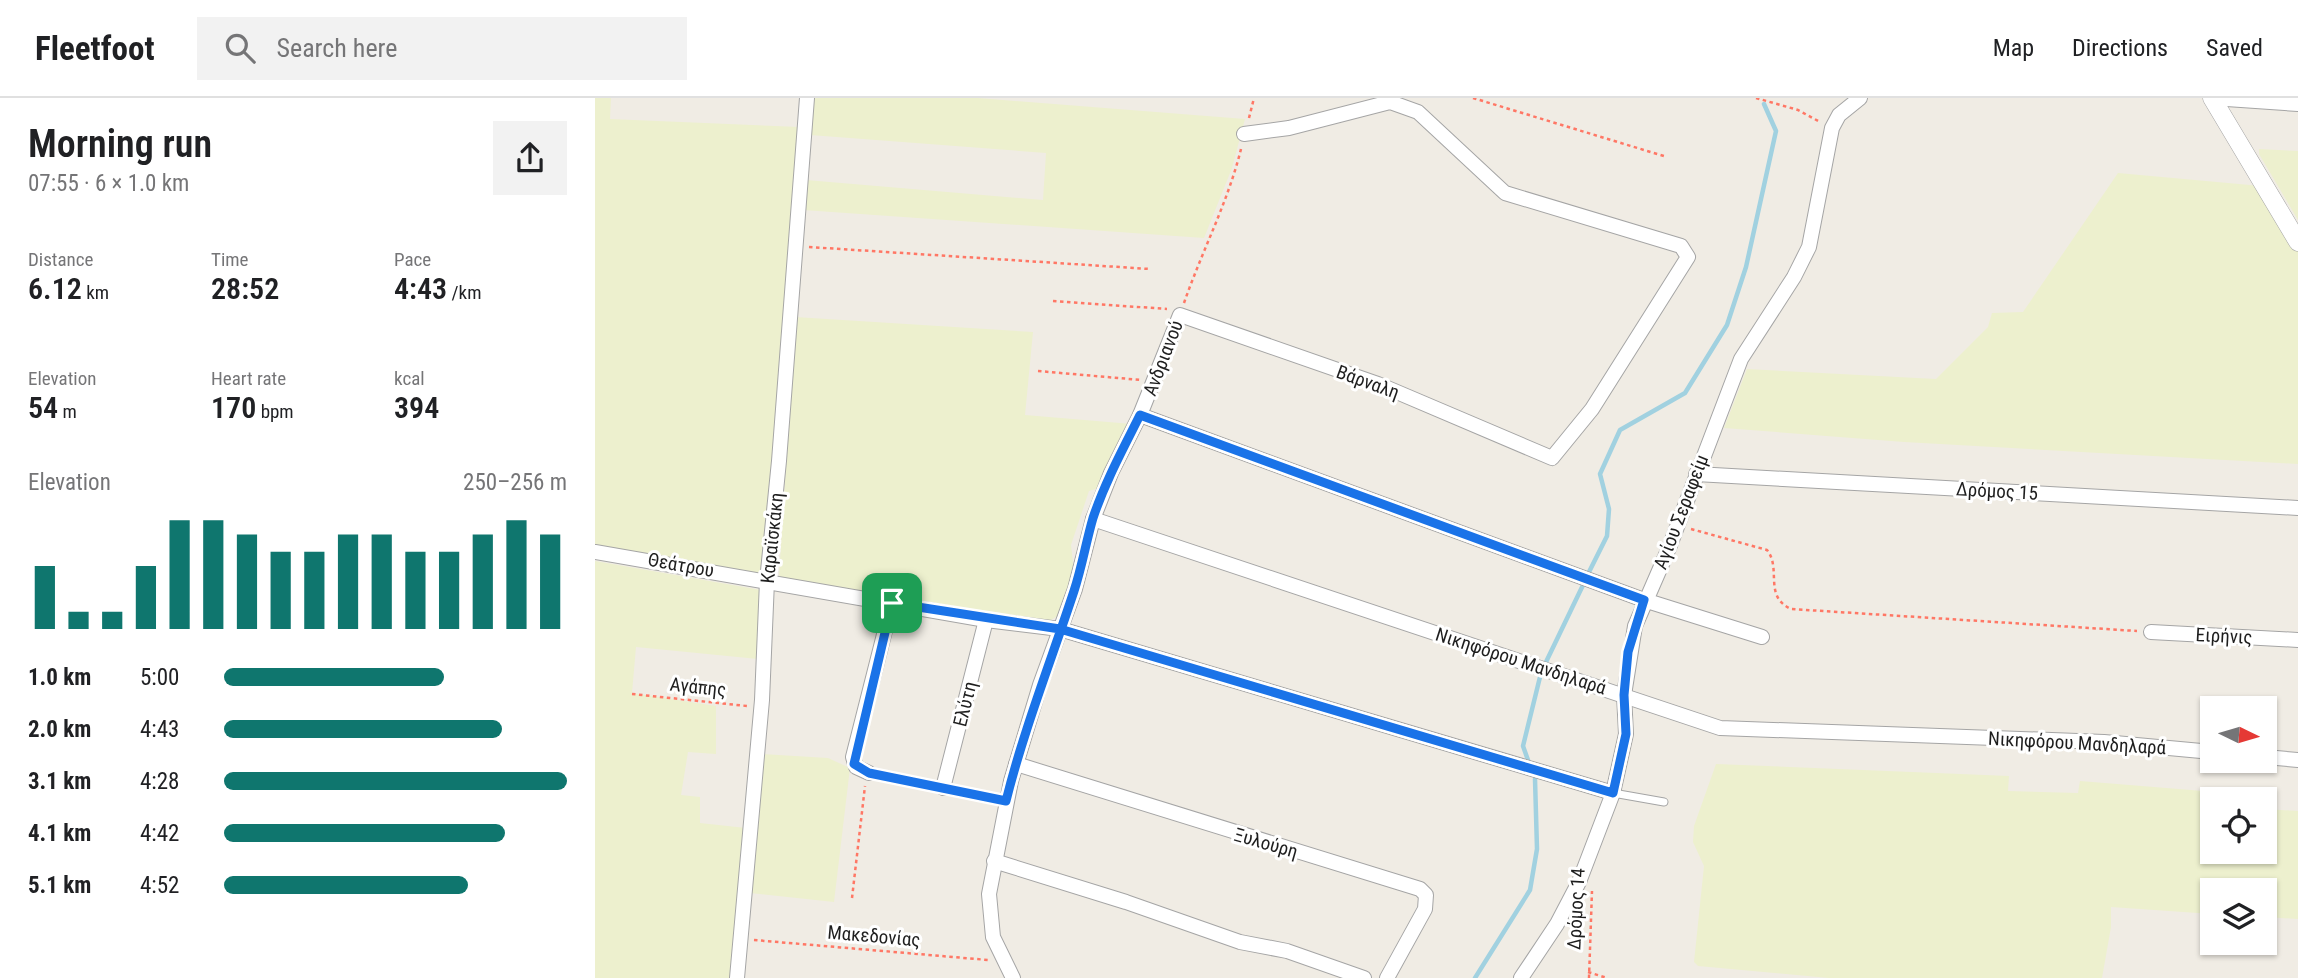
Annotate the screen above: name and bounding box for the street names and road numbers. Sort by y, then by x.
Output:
street label: Ανδριανού [1138,317,1188,399]
street label: Βάρναλη [1333,360,1403,404]
street label: Αγίου Σεραφείμ [1649,451,1713,573]
street label: Δρόμος 15 [1956,477,2038,505]
street label: Καραϊσκάκη [756,491,788,585]
street label: Θεάτρου [646,548,716,582]
street label: Νικηφόρου Μανδηλαρά [1433,623,1610,700]
street label: Ειρήνις [2195,623,2253,649]
street label: Αγάπης [669,673,727,701]
street label: Ελύτη [948,679,982,729]
street label: Νικηφόρου Μανδηλαρά [1987,727,2167,759]
street label: Ξυλούρη [1231,823,1301,863]
street label: Δρόμος 14 [1562,868,1590,950]
street label: Μακεδονίας [827,920,921,952]

